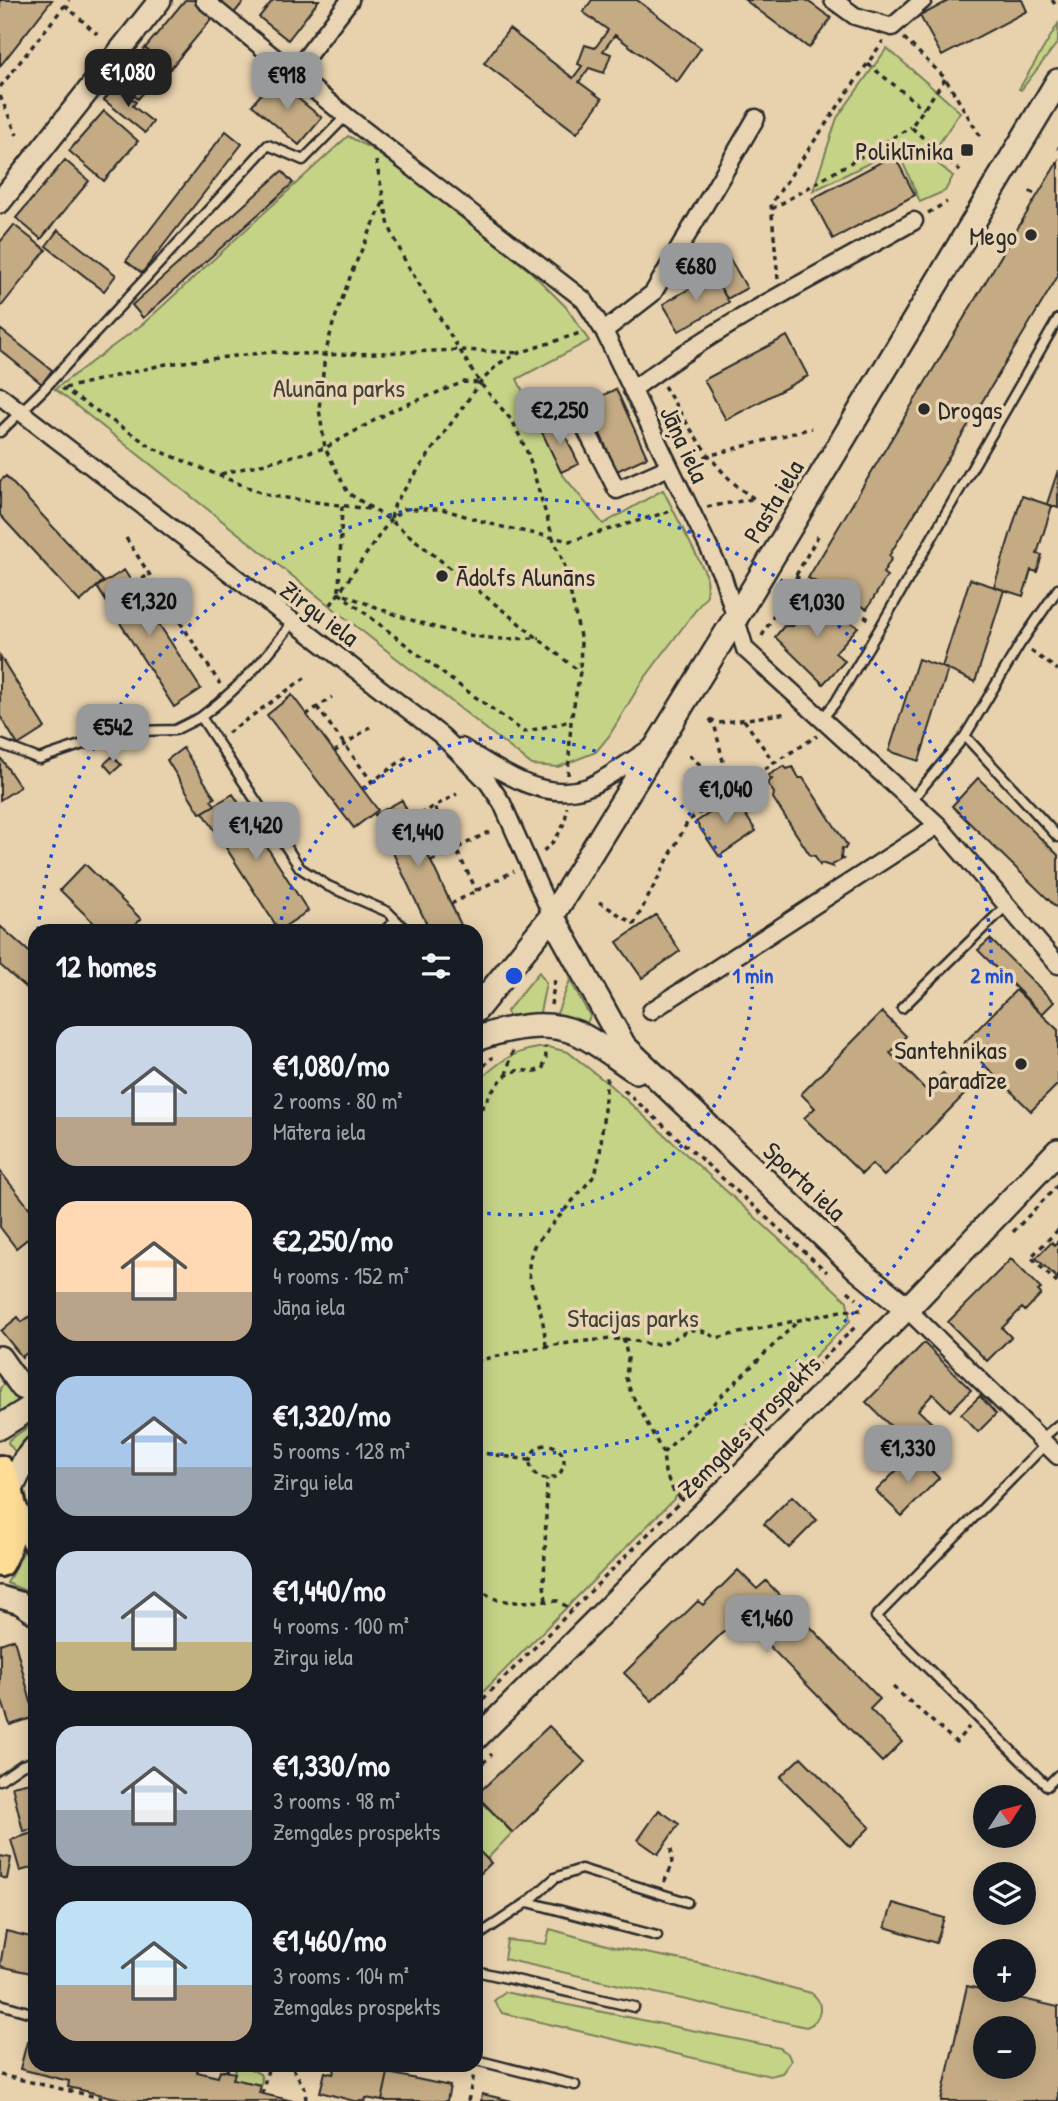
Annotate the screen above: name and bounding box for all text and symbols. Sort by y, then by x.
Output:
pin: €1,080 [71,50,185,109]
pin: €918 [246,52,328,112]
text: €1,080 [101,56,155,87]
text: €918 [268,59,306,90]
place label: Poliklīnika [855,133,953,168]
marker: Poliklīnika [959,142,975,158]
place label: Mego [969,218,1017,253]
marker: Mego [1023,227,1039,243]
pin: €680 [655,244,737,303]
text: €680 [676,250,716,281]
park label: Alunāna parks [273,370,405,405]
pin: €2,250 [503,388,617,447]
place label: Drogas [938,392,1003,427]
text: €2,250 [531,394,589,425]
street label: Jāņa iela [652,400,718,488]
marker: Drogas [916,401,932,417]
street label: Pasta iela [735,453,811,549]
place label: Ādolfs Alunāns [456,559,595,594]
marker: Ādolfs Alunāns [434,568,450,584]
street label: Zirgu iela [273,572,367,654]
pin: €1,320 [92,578,206,638]
pin: €1,030 [760,580,874,639]
text: €1,320 [121,585,177,616]
text: €1,030 [790,586,844,617]
pin: €542 [72,704,154,764]
text: €542 [93,711,133,742]
pin: €1,040 [669,766,783,826]
text: €1,040 [699,773,753,804]
pin: €1,420 [199,802,313,862]
text: €1,420 [229,809,283,840]
pin: €1,440 [361,810,475,869]
text: €1,440 [392,816,444,847]
text: 12 homes [56,946,156,986]
icon: filters [417,947,455,985]
text: 1 min [733,961,773,990]
text: 2 min [970,961,1014,990]
centre of rings [502,964,526,988]
place label: Santehnikas paradīze [894,1032,1007,1097]
text: €1,080/mo [273,1045,389,1085]
icon: home [112,1054,196,1138]
marker: Santehnikas paradīze [1013,1056,1029,1072]
text: 2 rooms · 80 m² [273,1085,403,1116]
text: Mātera iela [273,1116,365,1147]
street label: Sporta iela [756,1133,854,1229]
text: €2,250/mo [273,1220,393,1260]
icon: home [112,1229,196,1313]
text: 4 rooms · 152 m² [273,1260,409,1291]
text: Jāņa iela [273,1291,345,1322]
park label: Stacijas parks [567,1300,699,1335]
street label: Zemgales prospekts [670,1347,828,1505]
text: €1,320/mo [273,1395,390,1435]
icon: home [112,1404,196,1488]
pin: €1,330 [851,1426,965,1485]
text: €1,330 [881,1432,935,1463]
text: 5 rooms · 128 m² [273,1435,410,1466]
text: Zirgu iela [273,1466,353,1497]
text: €1,440/mo [273,1570,386,1610]
icon: home [112,1579,196,1663]
pin: €1,460 [710,1596,824,1655]
text: €1,460 [741,1602,793,1633]
text: 4 rooms · 100 m² [273,1610,409,1641]
text: Zirgu iela [273,1641,353,1672]
text: €1,330/mo [273,1745,390,1785]
icon: home [112,1754,196,1838]
text: 3 rooms · 98 m² [273,1785,400,1816]
north arrow [973,1785,1036,1848]
map controls [973,1785,1036,2079]
text: Zemgales prospekts [273,1816,440,1847]
button: layers [973,1862,1036,1925]
text: €1,460/mo [273,1920,386,1960]
icon: home [112,1929,196,2013]
button: + [973,1939,1036,2002]
text: 3 rooms · 104 m² [273,1960,409,1991]
text: Zemgales prospekts [273,1991,440,2022]
button: − [973,2016,1036,2079]

